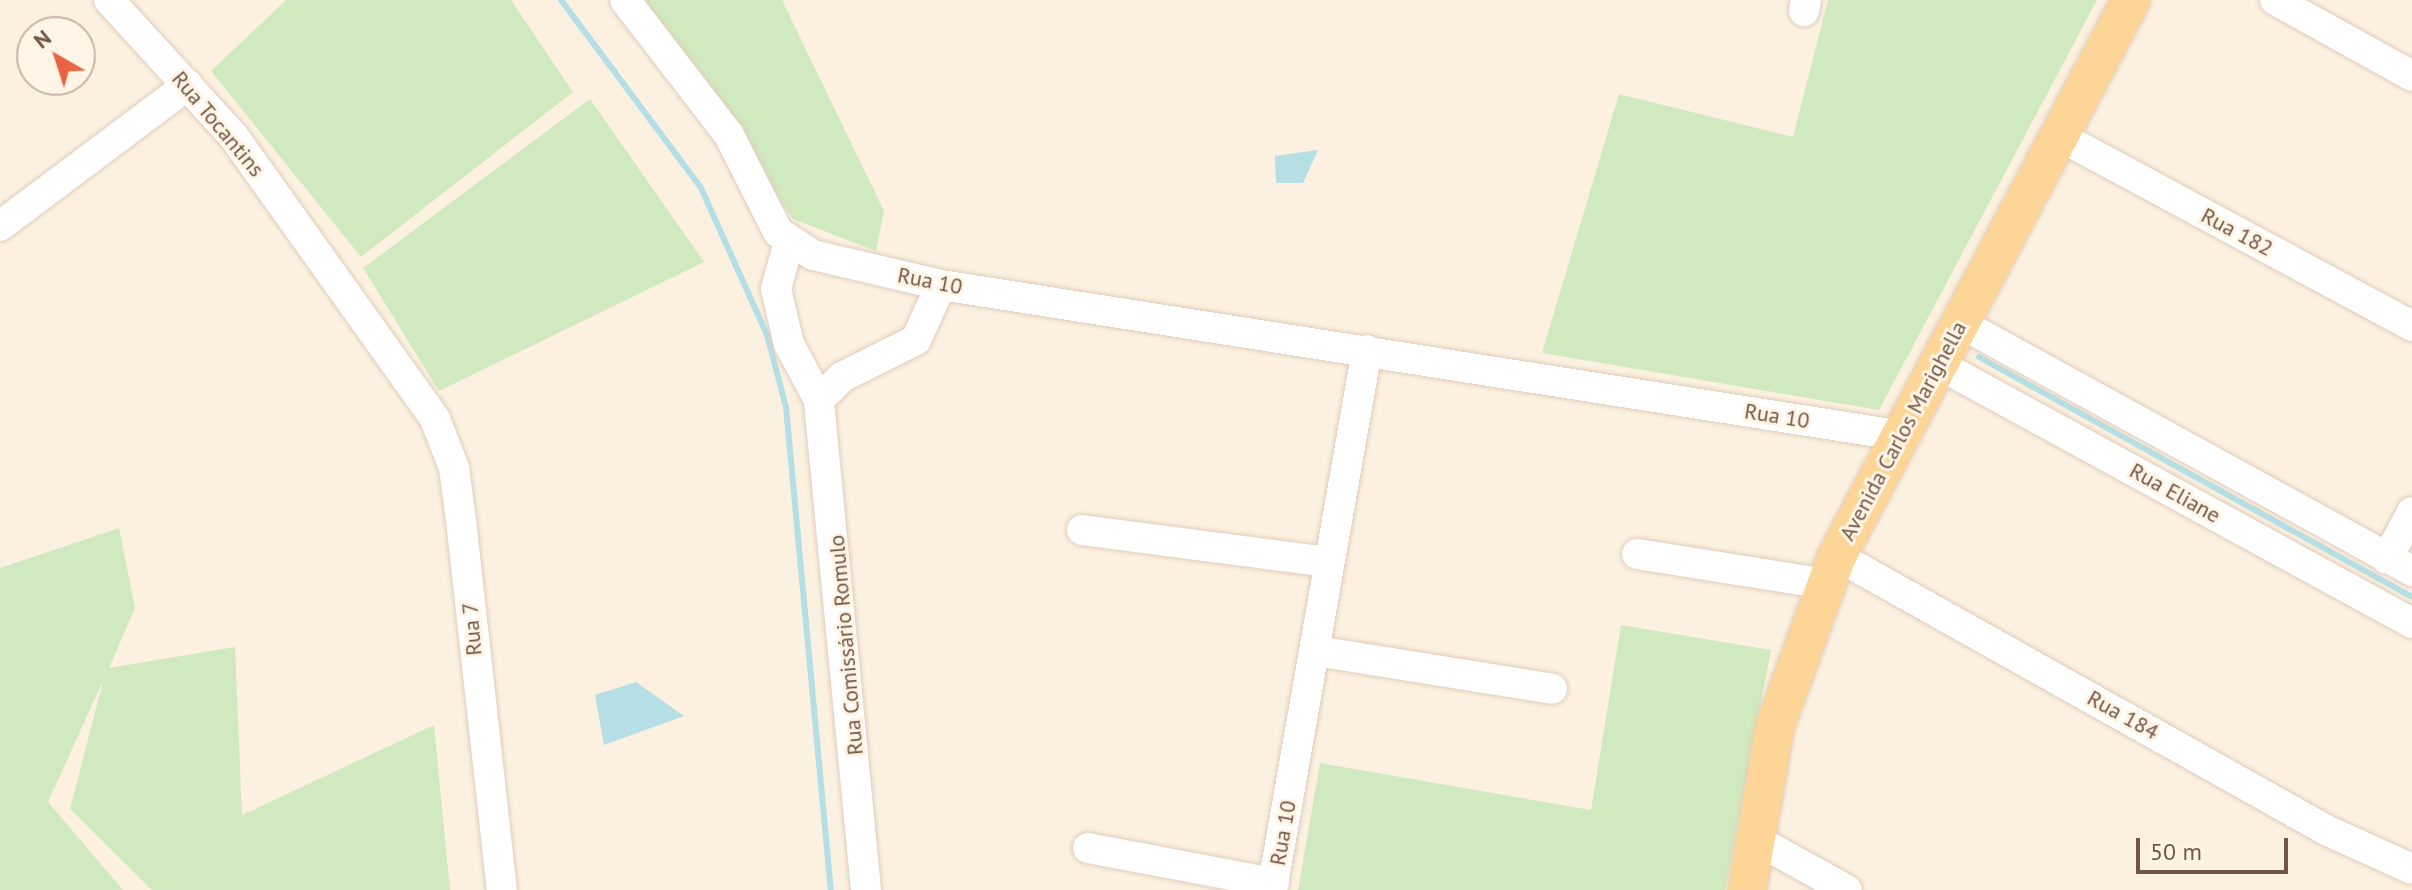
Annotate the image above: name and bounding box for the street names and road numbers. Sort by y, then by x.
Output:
street label: Rua Tocantins [166,66,270,182]
street label: Rua 182 [2197,202,2277,262]
street label: Rua 10 [895,262,965,300]
street label: Avenida Carlos Marighella [1834,317,1972,545]
street label: Rua 10 [1743,398,1811,434]
street label: Rua Eliane [2125,457,2225,529]
street label: Rua Comissário Romulo [823,534,869,756]
street label: Rua 7 [457,601,487,657]
street label: Rua 184 [2083,685,2163,745]
street label: Rua 10 [1264,798,1302,868]

